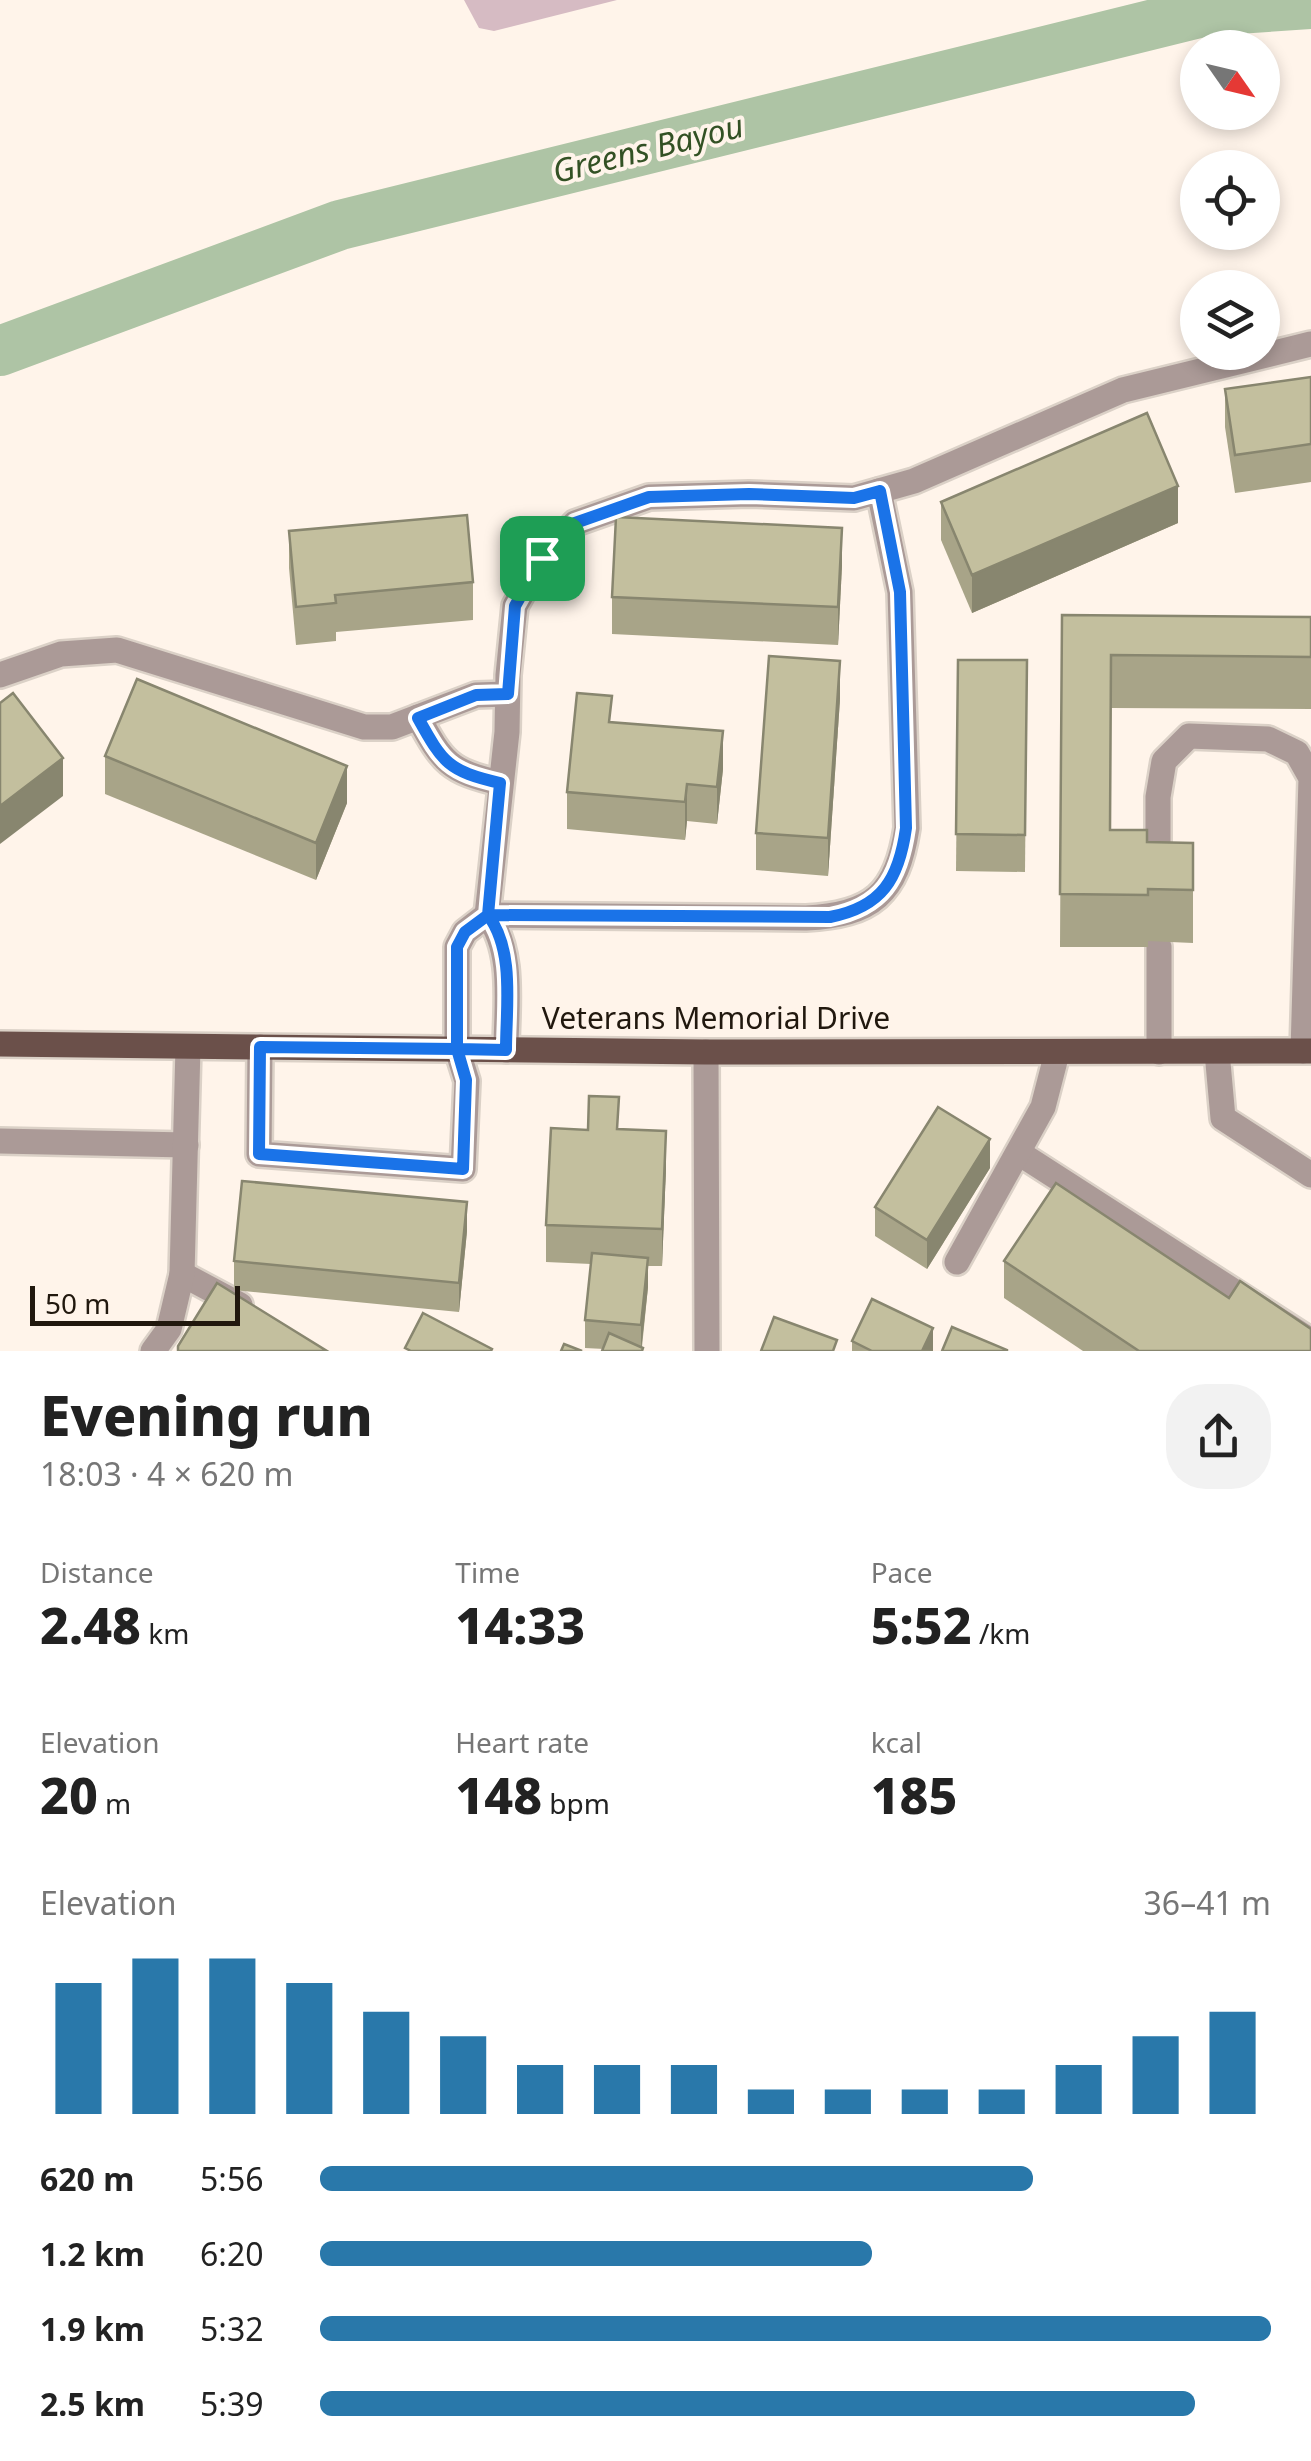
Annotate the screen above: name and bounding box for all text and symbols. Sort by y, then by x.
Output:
north arrow [1180,30,1280,130]
map controls [1180,30,1280,370]
water label: Greens Bayou [548,103,748,192]
button: locate [1180,150,1280,250]
button: layers [1180,270,1280,370]
pin [500,516,585,601]
icon: arrive [515,531,570,586]
street label: Veterans Memorial Drive [542,997,890,1038]
scale bar [30,1281,240,1326]
text: 50 m [45,1284,111,1322]
text: Evening run [40,1377,373,1452]
button: share [1166,1384,1271,1489]
text: 18:03 · 4 × 620 m [40,1452,293,1495]
text: Distance [40,1553,153,1591]
text: Time [455,1553,520,1591]
text: Pace [871,1553,933,1591]
text: 2.48 [40,1591,141,1659]
text: 14:33 [455,1591,585,1659]
text: 5:52 [871,1591,972,1659]
text: km [141,1614,189,1652]
text: /km [972,1614,1030,1652]
text: Elevation [40,1723,160,1761]
text: Heart rate [455,1723,589,1761]
text: kcal [871,1723,922,1761]
text: 20 [40,1761,98,1829]
text: 148 [455,1761,542,1829]
text: 185 [871,1761,957,1829]
text: m [98,1784,131,1822]
text: bpm [542,1784,610,1822]
text: Elevation [40,1881,177,1924]
text: 36–41 m [1144,1881,1271,1924]
text: 620 m [40,2157,134,2200]
text: 5:56 [200,2157,264,2200]
text: 1.2 km [40,2232,145,2275]
text: 6:20 [200,2232,264,2275]
text: 1.9 km [40,2307,145,2350]
text: 5:32 [200,2307,264,2350]
text: 2.5 km [40,2382,145,2425]
text: 5:39 [200,2382,264,2425]

